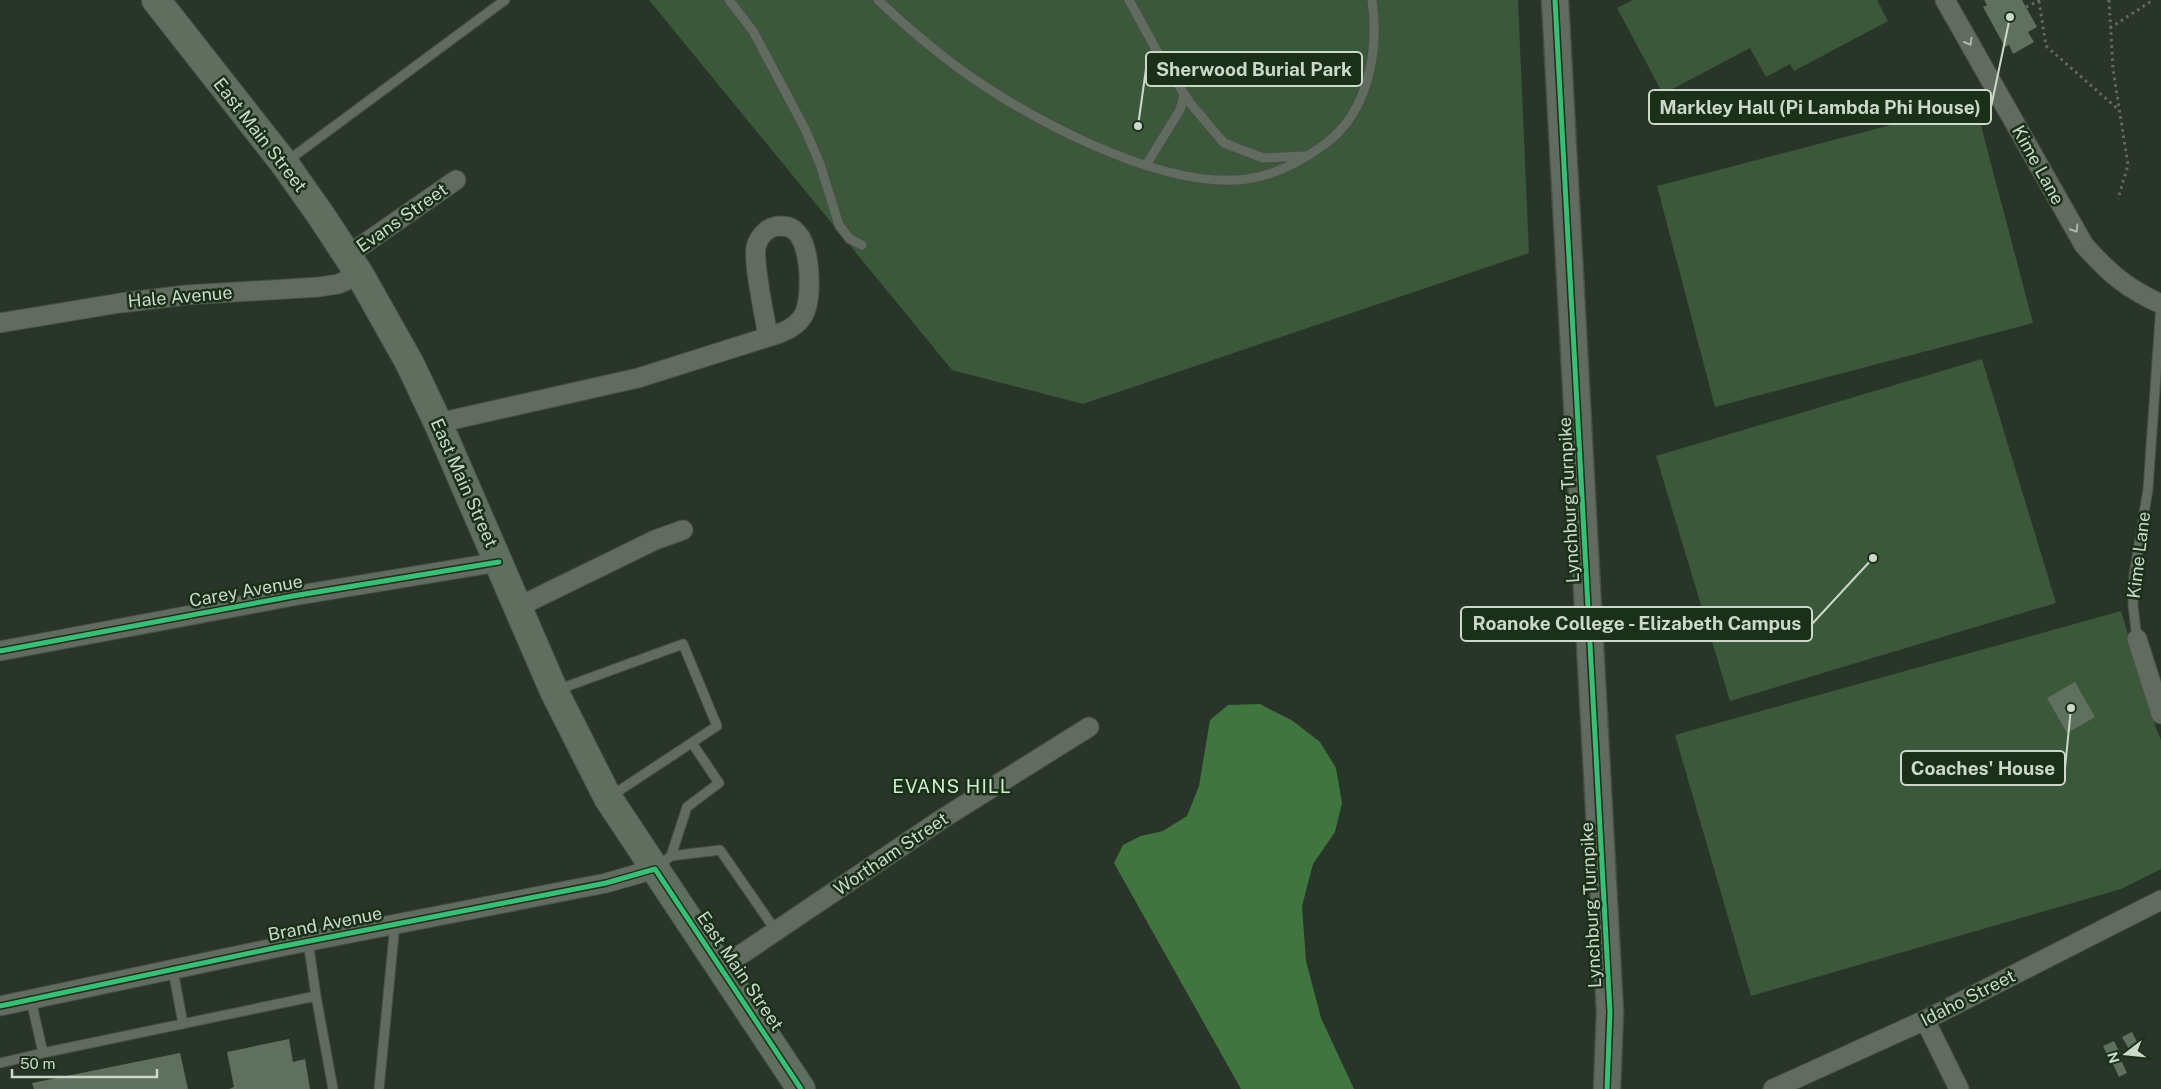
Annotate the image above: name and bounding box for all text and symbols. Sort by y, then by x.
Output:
one-way arrow [1962,37,1972,46]
callout: Sherwood Burial Park [1146,52,1362,86]
text: Sherwood Burial Park [1156,58,1352,80]
street label: East Main Street [209,73,311,196]
callout: Markley Hall (Pi Lambda Phi House) [1649,90,1991,124]
text: Markley Hall (Pi Lambda Phi House) [1659,96,1981,118]
street label: Kime Lane [2008,121,2069,208]
street label: Evans Street [352,179,451,257]
one-way arrow [2068,224,2078,233]
street label: Hale Avenue [127,281,233,312]
street label: East Main Street [427,415,502,551]
street label: Lynchburg Turnpike [1554,416,1583,584]
street label: Kime Lane [2123,510,2154,600]
street label: Carey Avenue [187,570,304,611]
callout: Roanoke College - Elizabeth Campus [1461,607,1812,641]
text: Roanoke College - Elizabeth Campus [1473,612,1801,634]
callout: Coaches' House [1901,751,2065,785]
text: Coaches' House [1911,757,2055,779]
district label: EVANS HILL [892,775,1012,797]
street label: Wortham Street [830,808,952,900]
street label: Lynchburg Turnpike [1576,821,1605,989]
street label: Brand Avenue [266,902,384,945]
street label: East Main Street [693,907,788,1034]
street label: Idaho Street [1917,965,2018,1030]
north arrow [2101,1029,2151,1079]
scale bar [12,1046,158,1078]
text: N [2104,1050,2123,1065]
text: 50 m [20,1055,55,1072]

